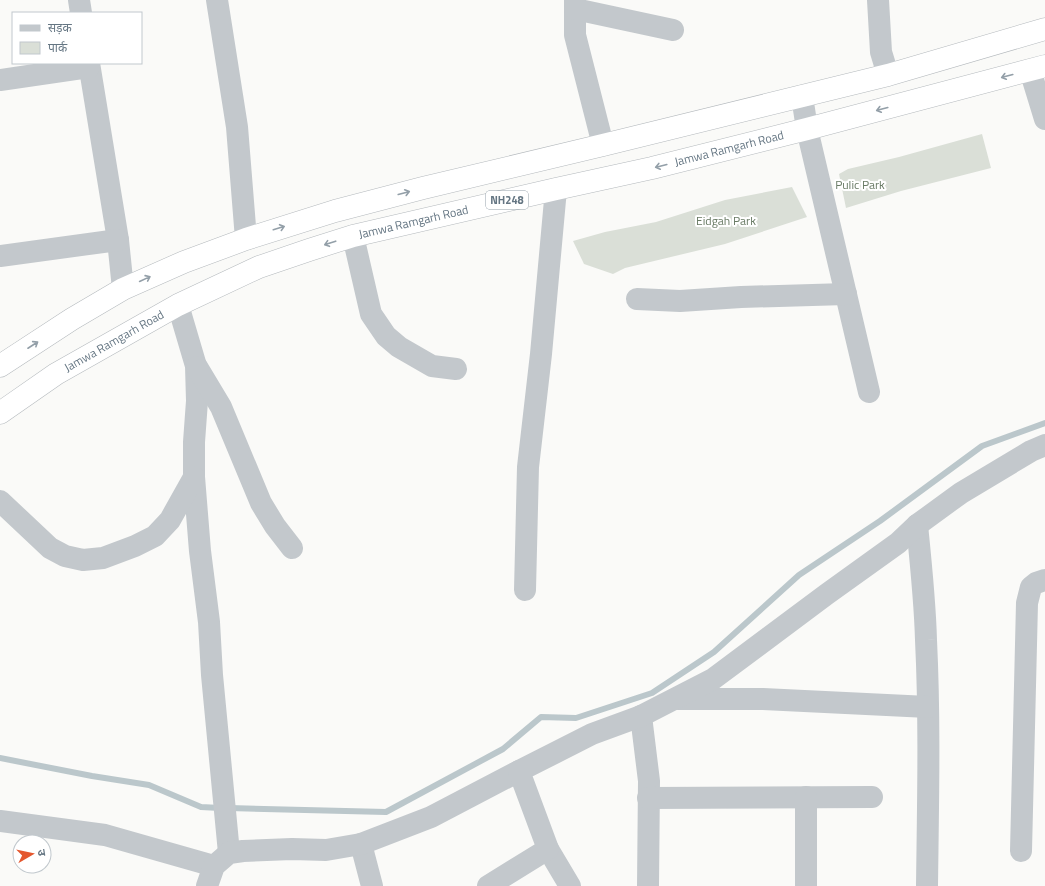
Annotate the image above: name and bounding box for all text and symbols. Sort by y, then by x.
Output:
legend [12,12,142,64]
text: सड़क [48,18,73,37]
text: पार्क [48,38,68,57]
one-way arrow [1001,73,1014,80]
one-way arrow [875,106,888,113]
street label: Jamwa Ramgarh Road [672,125,786,171]
one-way arrow [655,163,668,170]
park label: Pulic Park [835,175,885,194]
one-way arrow [398,188,411,196]
road number: NH248 [486,191,528,209]
street label: Jamwa Ramgarh Road [357,200,470,243]
park label: Eidgah Park [696,211,756,230]
one-way arrow [273,224,286,231]
one-way arrow [324,240,336,248]
one-way arrow [138,275,150,282]
street label: Jamwa Ramgarh Road [60,305,167,377]
one-way arrow [27,341,38,349]
north arrow [12,834,52,874]
text: उ [33,848,50,857]

